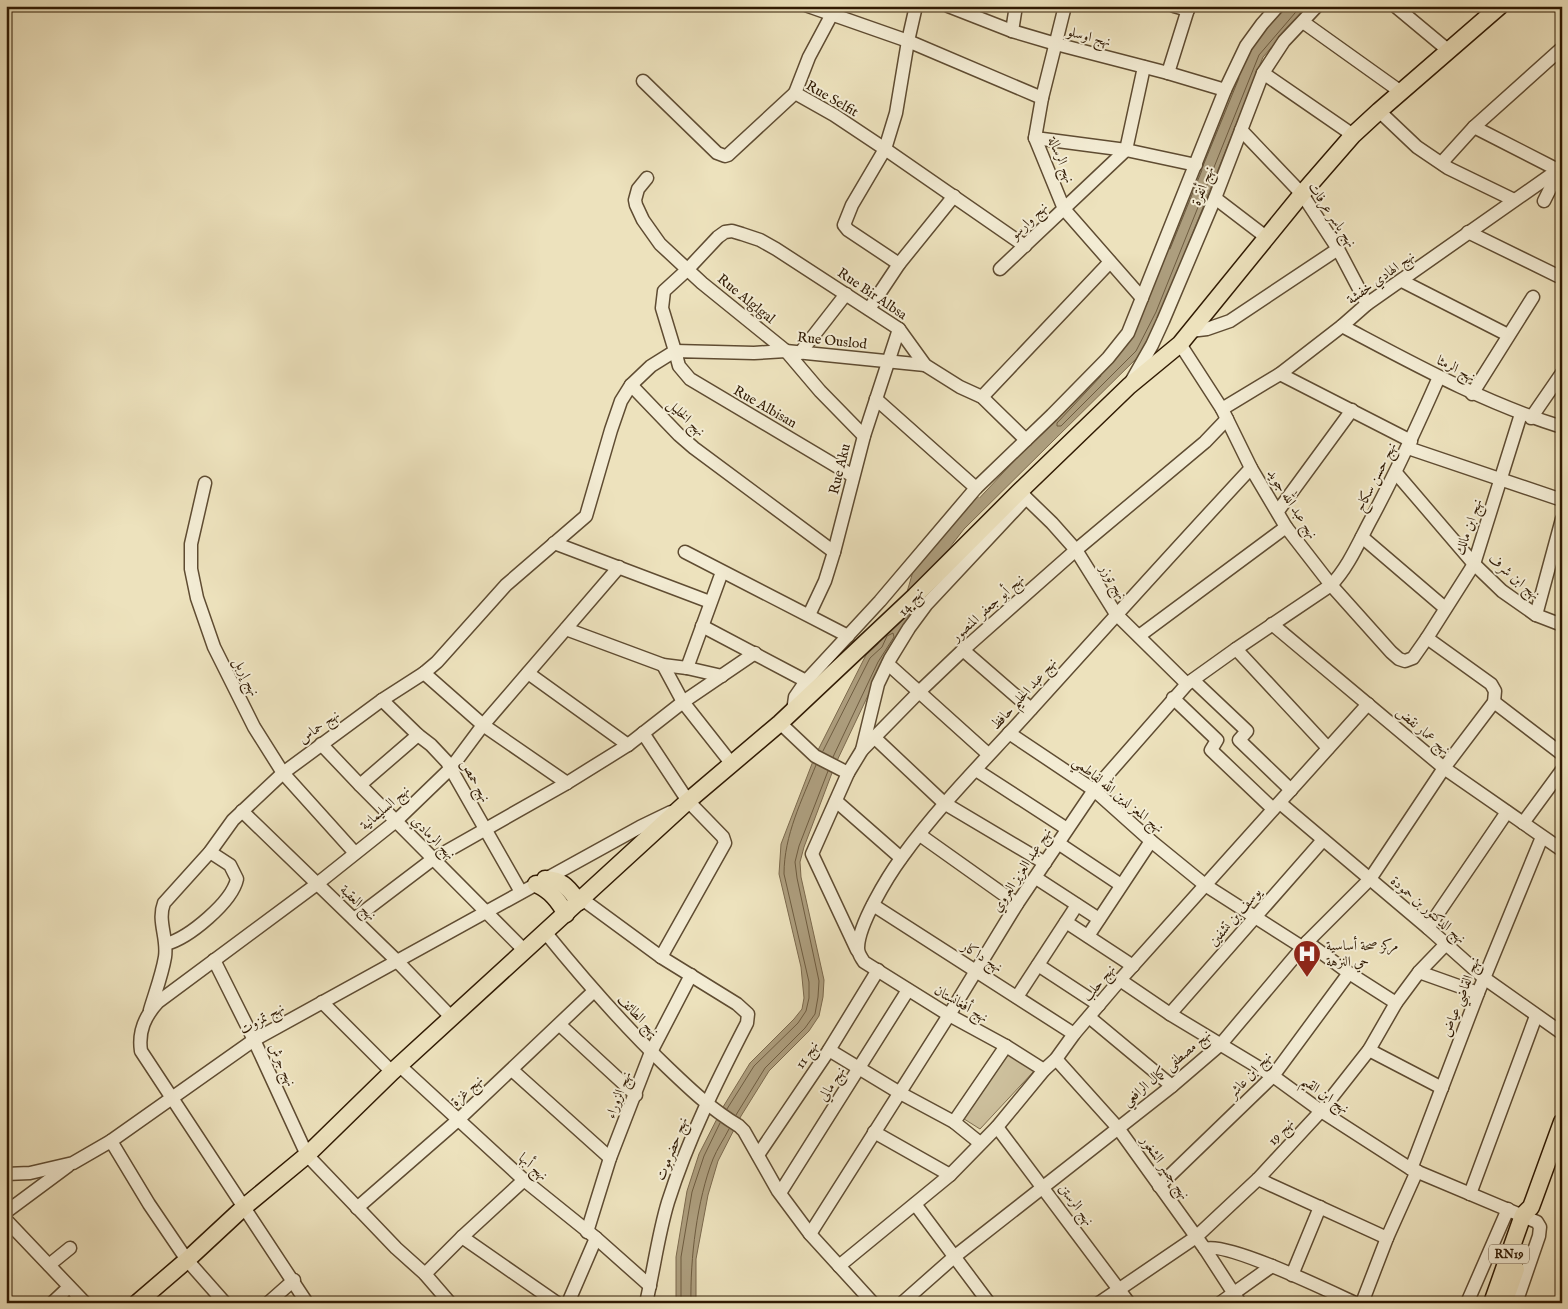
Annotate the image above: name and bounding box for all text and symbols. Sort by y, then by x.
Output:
street label: نهج اوسلو [1063,22,1113,54]
street label: Rue Selfit [803,77,862,121]
street label: نهج الرسالة [1040,133,1078,187]
street label: نهج أنقرة [1185,163,1221,209]
street label: نهج ياسر عرفات [1301,179,1360,253]
street label: نهج وارسو [1005,198,1054,247]
street label: نهج الهادي خفشة [1343,247,1420,311]
street label: Rue Bir Albsa [834,264,911,324]
street label: Rue Alglgal [713,270,779,328]
street label: Rue Ouslod [796,328,868,354]
street label: نهج الرمثا [1432,352,1479,389]
street label: Rue Albisan [730,382,800,433]
street label: نهج الخليل [661,395,709,443]
street label: نهج حسن سكاح [1351,439,1404,516]
street label: Rue Aku [825,442,855,496]
street label: نهج عبد الله جويد [1260,464,1324,544]
street label: نهج ابن مالك [1451,496,1490,559]
street label: نهج ابن شرف [1482,550,1544,606]
street label: نهج توزر [1092,559,1131,605]
street label: نهج أبو جعفر المنصور [945,569,1030,649]
street label: نهج 14 [894,584,930,622]
street label: نهج عبد الحليم حافظ [987,654,1064,737]
street label: نهج إربل [226,655,263,701]
street label: نهج عمار نقض [1390,703,1454,761]
street label: نهج حماس [295,706,345,750]
street label: نهج المعز لدين الله لفاطمي [1067,750,1169,840]
street label: نهج حمص [453,756,494,807]
street label: نهج السليمانية [356,781,416,837]
street label: نهج الرمادي [405,812,459,866]
street label: نهج عبد العزيز العروي [988,824,1059,917]
street label: نهج الدكتور بن حمودة [1384,872,1470,950]
street label: نهج العقبة [334,881,380,927]
street label: يوسف بن تشفين [1205,883,1266,950]
place label: مركز صحة أساسية حي النزهة [1326,935,1399,973]
street label: نهج داكار [955,936,1006,979]
hospital icon: مركز صحة أساسية حي النزهة [1292,939,1322,978]
street label: نهج القاضي عياض [1437,954,1488,1041]
street label: نهج حلب [1078,961,1122,1007]
street label: نهج أفغانستان [929,980,992,1029]
street label: نهج الطائف [611,991,663,1043]
street label: نهج تمزوت [236,999,289,1042]
street label: نهج مصطفى كمال الرافعي [1119,1026,1218,1114]
street label: نهج 11 [791,1038,825,1074]
street label: نهج جرش [261,1041,300,1091]
street label: نهج ابن عاشر [1223,1048,1278,1106]
street label: نهج مالي [814,1063,852,1107]
street label: نهج الزوراء [602,1069,639,1122]
street label: نهج غزة [447,1071,489,1113]
street label: نهج ابن القيم [1295,1072,1353,1121]
street label: نهج حضرموت [652,1115,695,1184]
street label: نهج 19 [1264,1115,1300,1151]
street label: نهج جسر الشغور [1133,1131,1194,1205]
street label: نهج أبها [513,1148,553,1187]
street label: نهج الرستن [1052,1180,1098,1231]
road number: RN19 [1489,1244,1529,1264]

